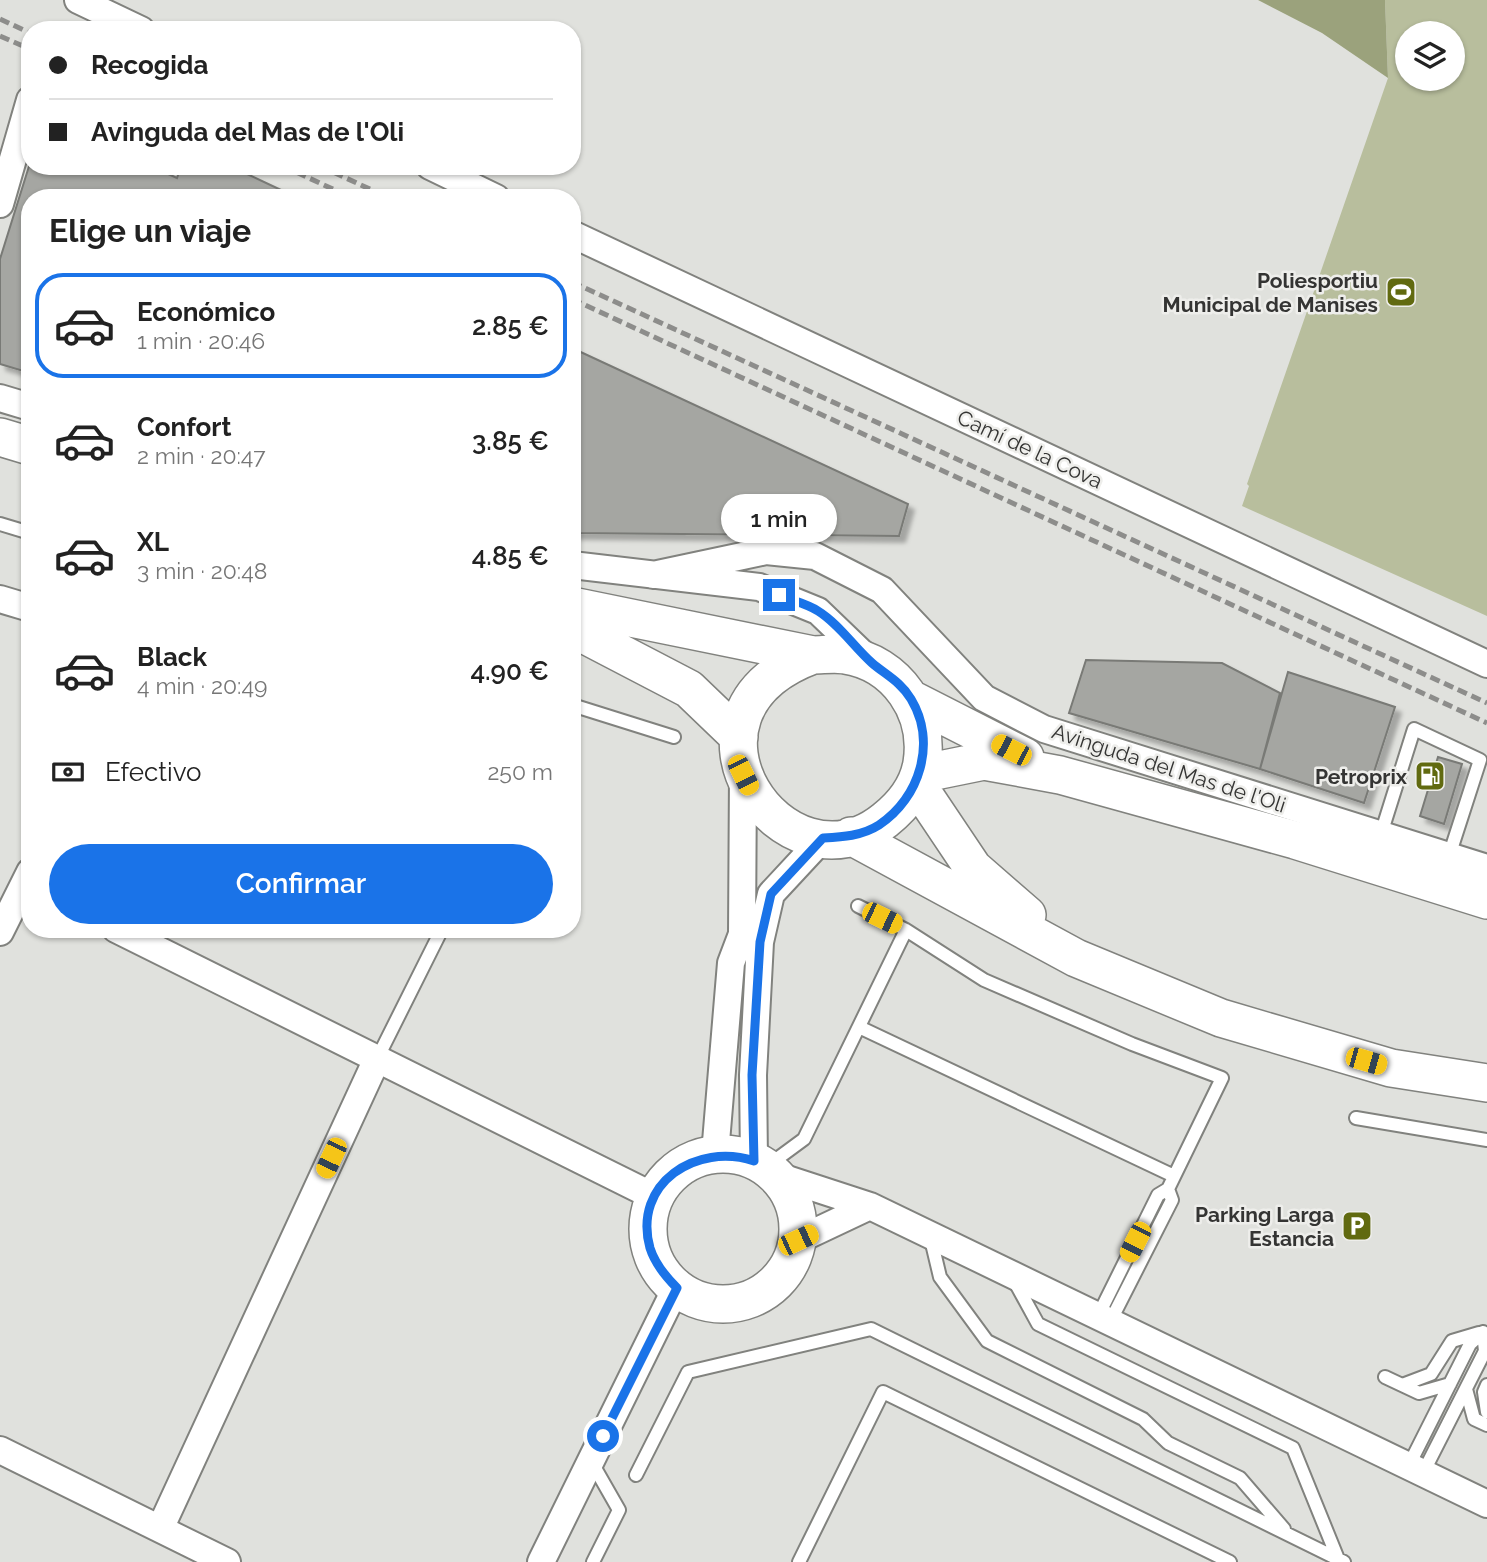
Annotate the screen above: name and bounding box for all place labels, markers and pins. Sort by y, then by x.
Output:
place label: Poliesportiu Municipal de Manises [1163,268,1378,317]
sports icon: Poliesportiu Municipal de Manises [1384,275,1418,309]
fuel station icon: Petroprix [1413,759,1447,793]
place label: Petroprix [1315,764,1408,789]
place label: Parking Larga Estancia [1195,1202,1334,1251]
parking icon: Parking Larga Estancia [1340,1209,1374,1243]

